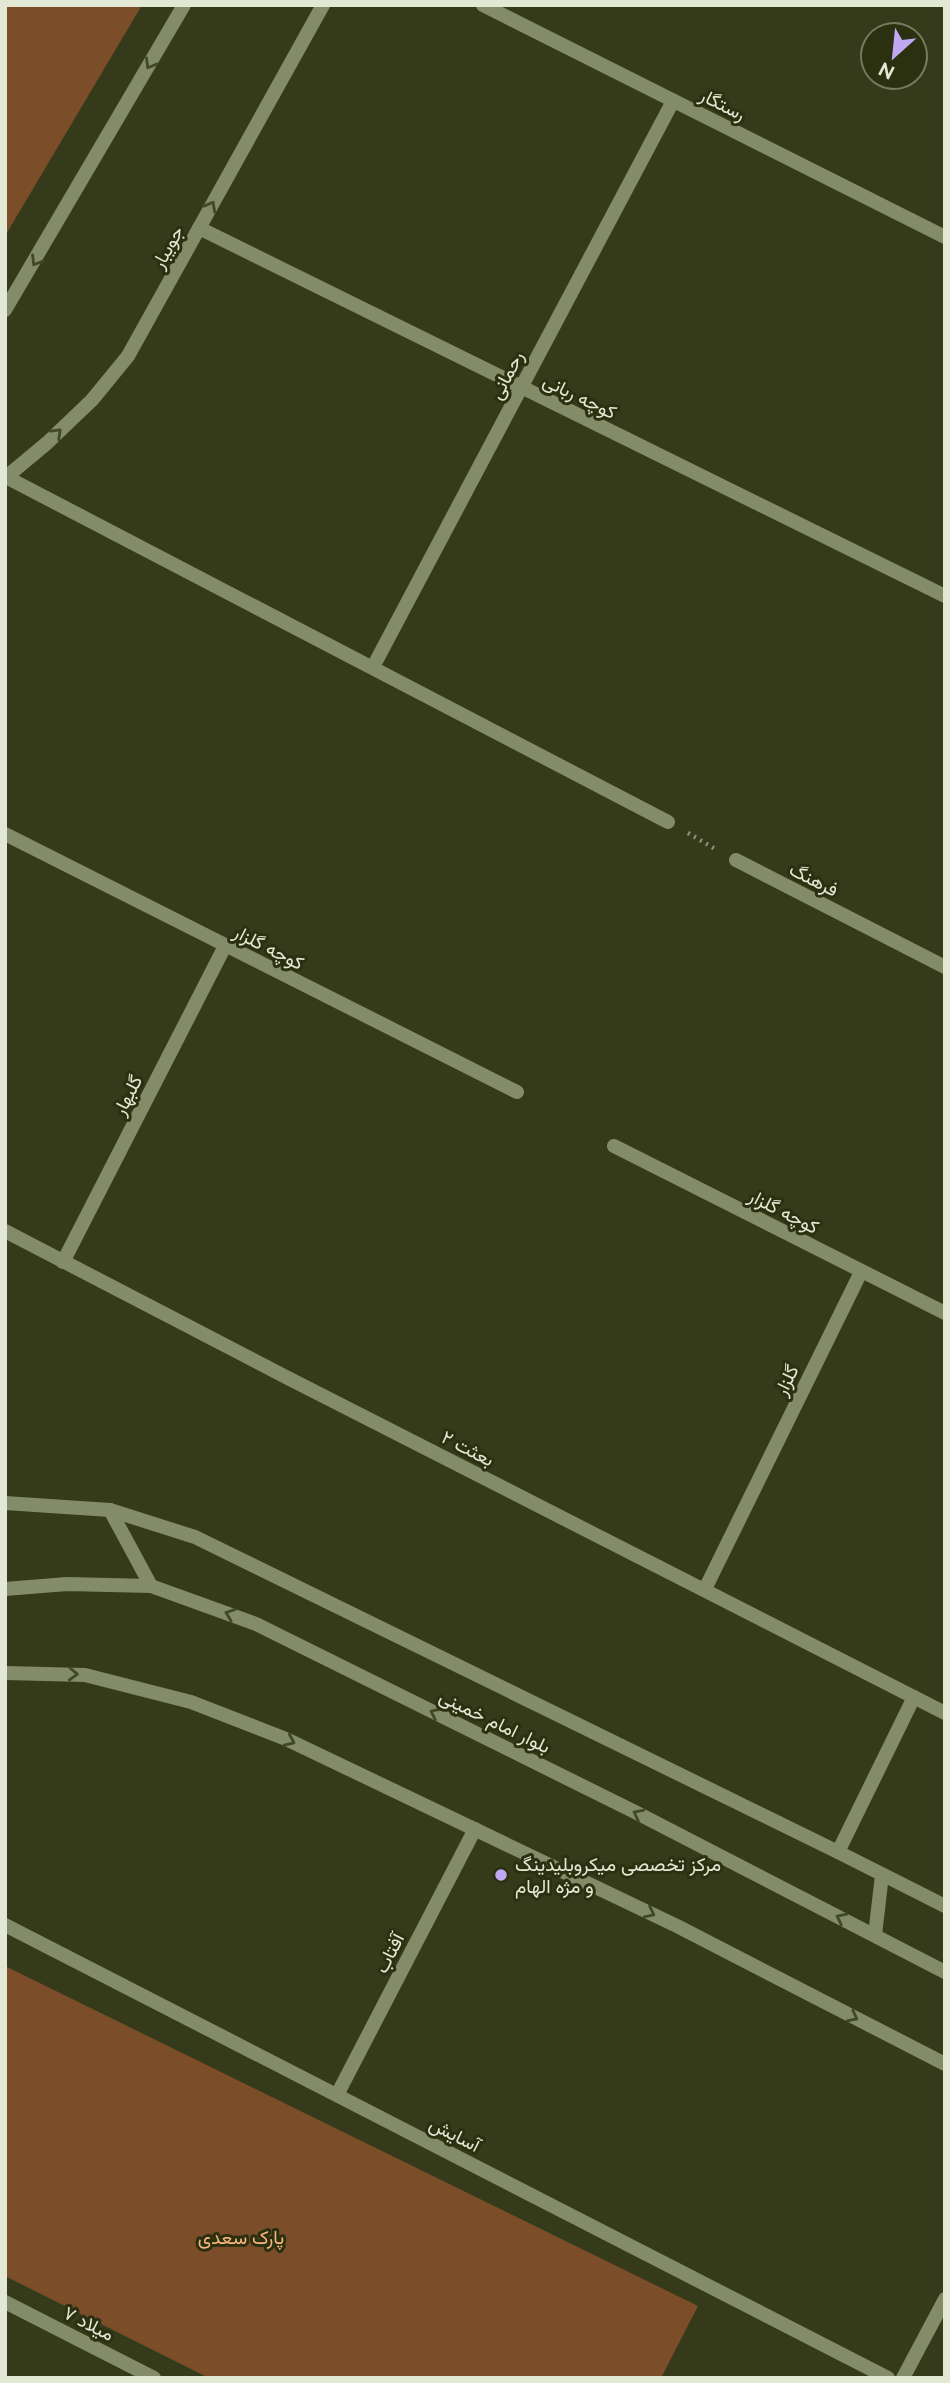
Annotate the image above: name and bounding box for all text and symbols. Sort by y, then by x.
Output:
north arrow [859,21,929,91]
one-way arrow [145,57,158,70]
text: N [875,58,898,84]
street label: رستگار [695,83,750,126]
one-way arrow [203,201,216,214]
street label: جویبار [146,222,188,273]
one-way arrow [31,253,44,266]
street label: رحمانی [484,347,529,403]
street label: کوچه ربانی [539,369,620,426]
one-way arrow [49,429,62,442]
street label: فرهنگ [785,857,842,902]
street label: کوچه گلزار [228,920,308,977]
street label: گلبهار [107,1071,147,1120]
street label: کوچه گلزار [743,1184,823,1241]
street label: گلزار [769,1361,804,1400]
street label: بعثت ۲ [438,1426,498,1471]
one-way arrow [224,1608,236,1622]
one-way arrow [68,1667,79,1682]
street label: بلوار امام خمینی [435,1685,554,1759]
one-way arrow [430,1707,442,1721]
one-way arrow [283,1733,295,1747]
one-way arrow [633,1808,645,1822]
place label: مرکز تخصصی میکروبلیدینگ و مژه الهام [515,1853,721,1899]
marker: مرکز تخصصی میکروبلیدینگ و مژه الهام [493,1867,509,1883]
one-way arrow [643,1904,655,1918]
one-way arrow [836,1912,848,1926]
street label: آفتاب [370,1928,410,1977]
one-way arrow [845,2008,858,2022]
street label: آسایش [426,2112,485,2158]
park label: پارک سعدی [198,2226,284,2251]
street label: میلاد ۷ [60,2301,118,2346]

